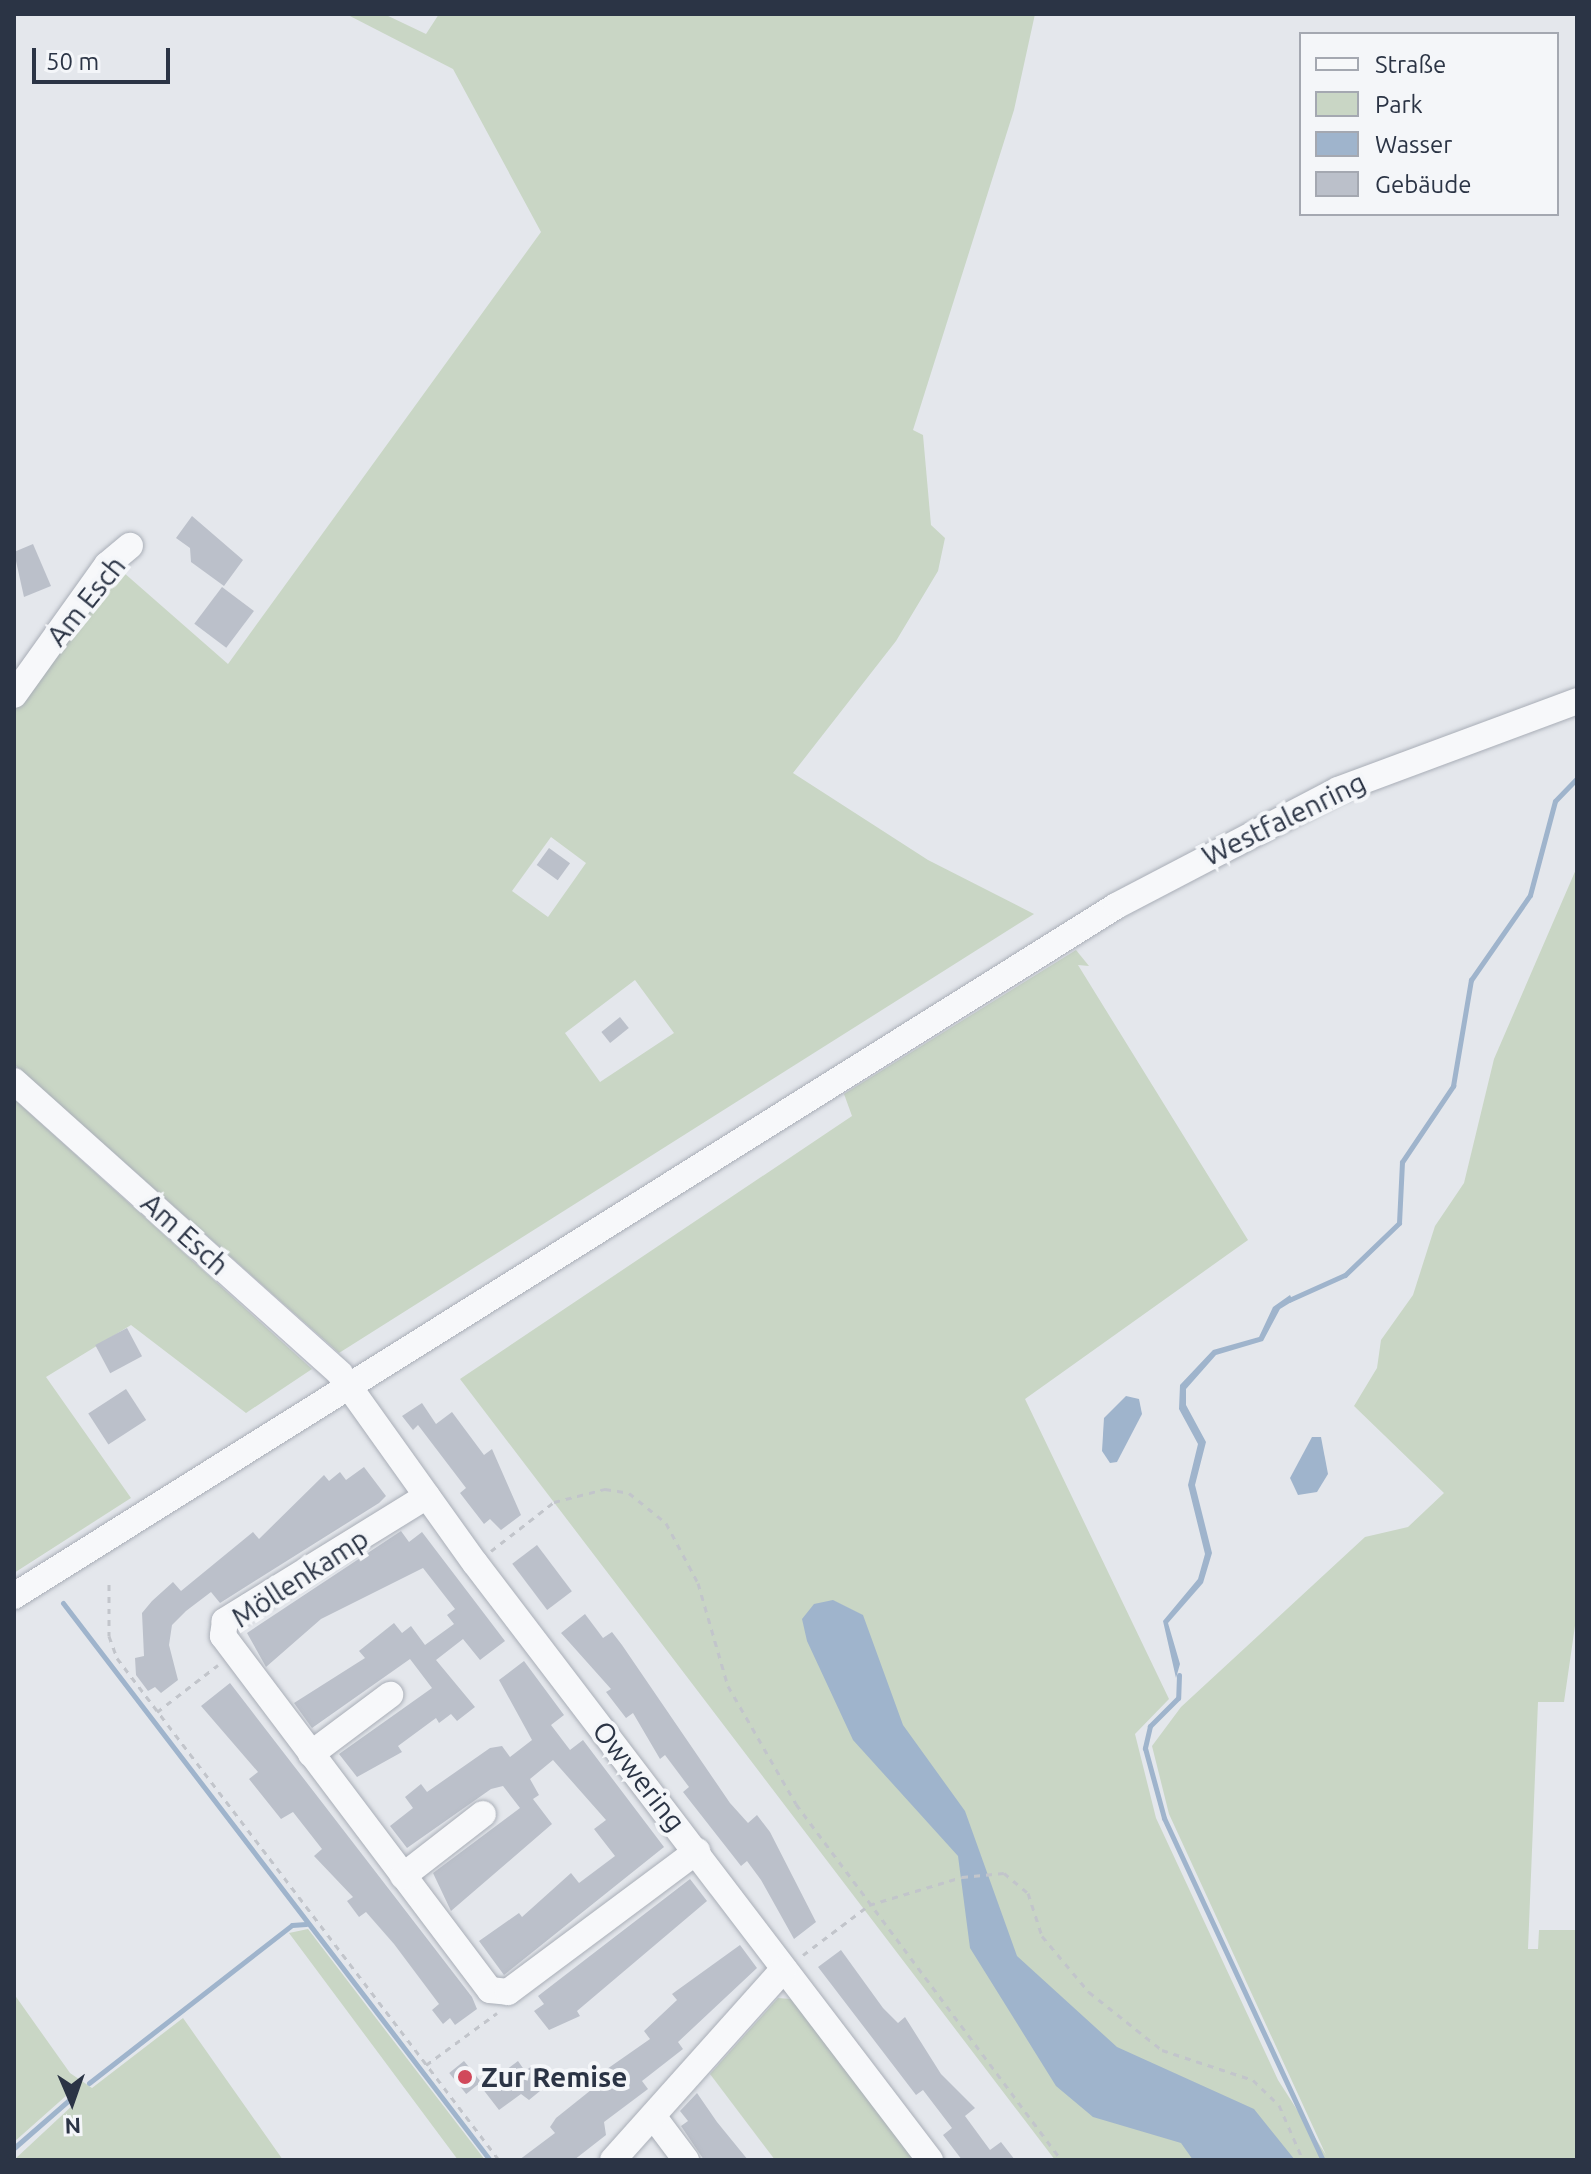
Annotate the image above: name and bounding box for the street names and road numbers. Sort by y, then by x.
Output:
street label: Am Esch [40,549,132,653]
street label: Westfalenring [1197,765,1371,873]
street label: Am Esch [135,1186,235,1282]
street label: Möllenkamp [225,1521,375,1635]
street label: Owwering [586,1714,692,1838]

